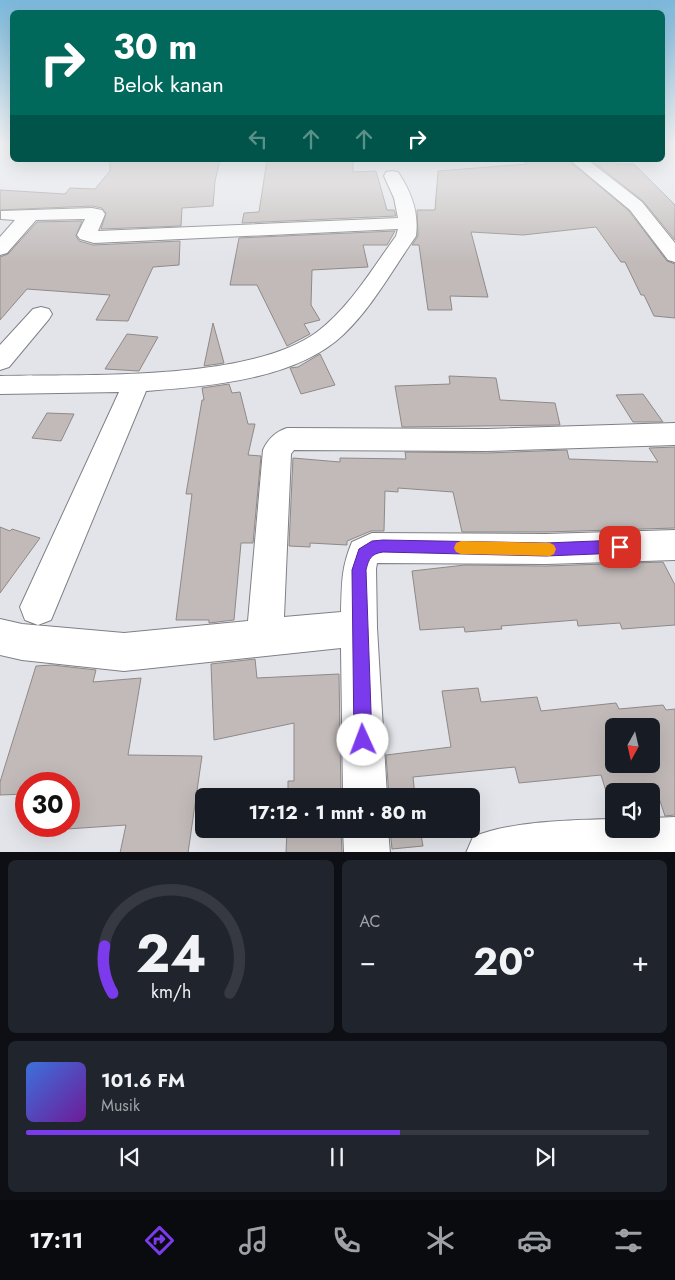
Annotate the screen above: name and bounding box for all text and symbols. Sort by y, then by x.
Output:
text: 30 m [113,22,197,72]
icon: right [30,30,95,95]
text: Belok kanan [113,68,224,100]
icon: left [244,125,272,153]
icon: ahead [297,125,325,153]
icon: ahead [350,125,378,153]
icon: right [403,125,431,153]
pin [599,526,641,568]
icon: arrive [606,533,634,561]
position arrow [336,713,388,765]
north arrow [605,718,660,772]
map controls [605,718,660,838]
speed limit sign: 30 [15,772,80,837]
button: sound [605,783,660,838]
text: 17:12 · 1 mnt · 80 m [248,799,427,826]
text: AC [360,910,381,933]
text: 24 [136,916,206,992]
text: 20° [473,934,535,989]
text: − [360,941,376,982]
text: + [632,941,649,982]
text: km/h [151,979,191,1005]
text: 101.6 FM [101,1067,185,1094]
text: Musik [101,1094,140,1117]
icon: previous [116,1143,144,1171]
icon: pause [323,1143,351,1171]
icon: next [531,1143,559,1171]
icon: directions [142,1223,177,1258]
icon: music [236,1223,271,1258]
icon: phone [329,1223,364,1258]
icon: climate [423,1223,458,1258]
icon: car [517,1223,552,1258]
icon: filters [611,1223,646,1258]
text: 17:11 [29,1224,83,1256]

